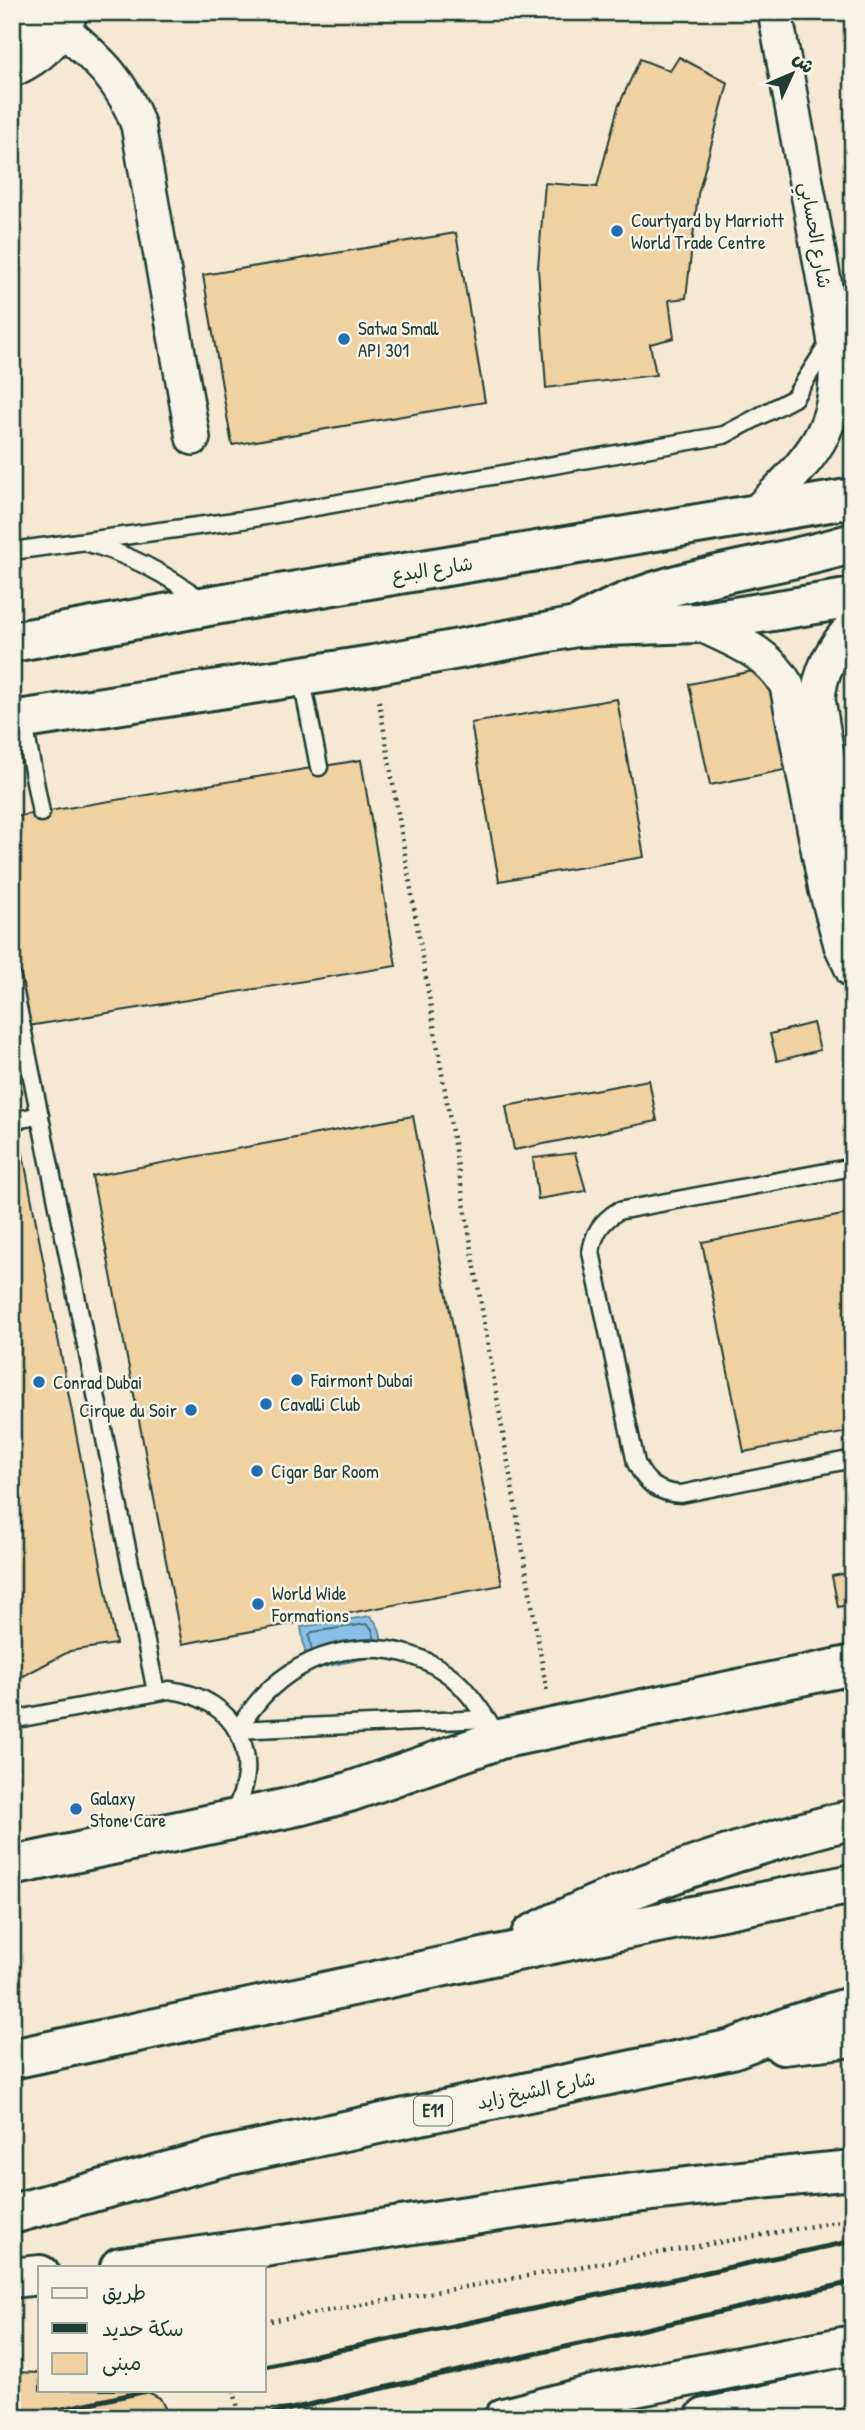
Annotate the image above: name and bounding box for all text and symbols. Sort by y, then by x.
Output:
north arrow [756,38,826,108]
text: ش [788,46,821,79]
street label: شارع الحسابي [790,180,838,291]
place label: Courtyard by Marriott World Trade Centre [631,207,784,255]
marker: Courtyard by Marriott World Trade Centre [609,223,625,239]
place label: Satwa Small API 301 [358,315,439,363]
marker: Satwa Small API 301 [336,331,352,347]
street label: شارع البدع [389,550,475,589]
place label: Fairmont Dubai [310,1367,413,1393]
place label: Conrad Dubai [53,1369,142,1395]
marker: Fairmont Dubai [289,1372,305,1388]
marker: Conrad Dubai [31,1374,47,1390]
place label: Cavalli Club [280,1391,361,1417]
marker: Cavalli Club [258,1396,274,1412]
place label: Cirque du Soir [79,1397,178,1423]
marker: Cirque du Soir [183,1402,199,1418]
place label: Cigar Bar Room [271,1458,379,1484]
marker: Cigar Bar Room [249,1463,265,1479]
place label: World Wide Formations [271,1580,349,1628]
marker: World Wide Formations [250,1596,266,1612]
place label: Galaxy Stone Care [90,1785,167,1833]
marker: Galaxy Stone Care [68,1801,84,1817]
street label: شارع الشيخ زايد [474,2065,598,2116]
road number: E11 [414,2096,452,2126]
legend [38,2266,266,2392]
text: طريق [102,2278,146,2307]
text: سكة حديد [102,2314,184,2343]
text: مبنى [102,2348,141,2377]

